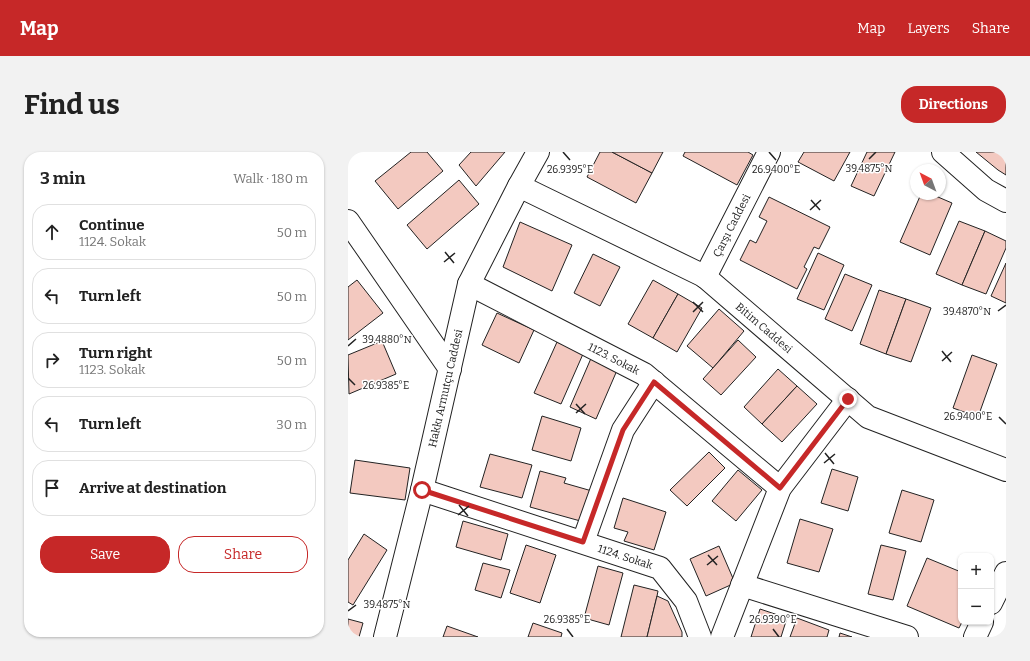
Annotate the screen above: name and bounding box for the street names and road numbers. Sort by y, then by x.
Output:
street label: Çarşı Caddesi [710,191,754,259]
street label: Bitim Caddesi [733,300,795,356]
street label: Hakkı Armutçu Caddesi [426,327,466,449]
street label: 1123. Sokak [586,340,642,378]
street label: 1124. Sokak [596,542,655,572]

